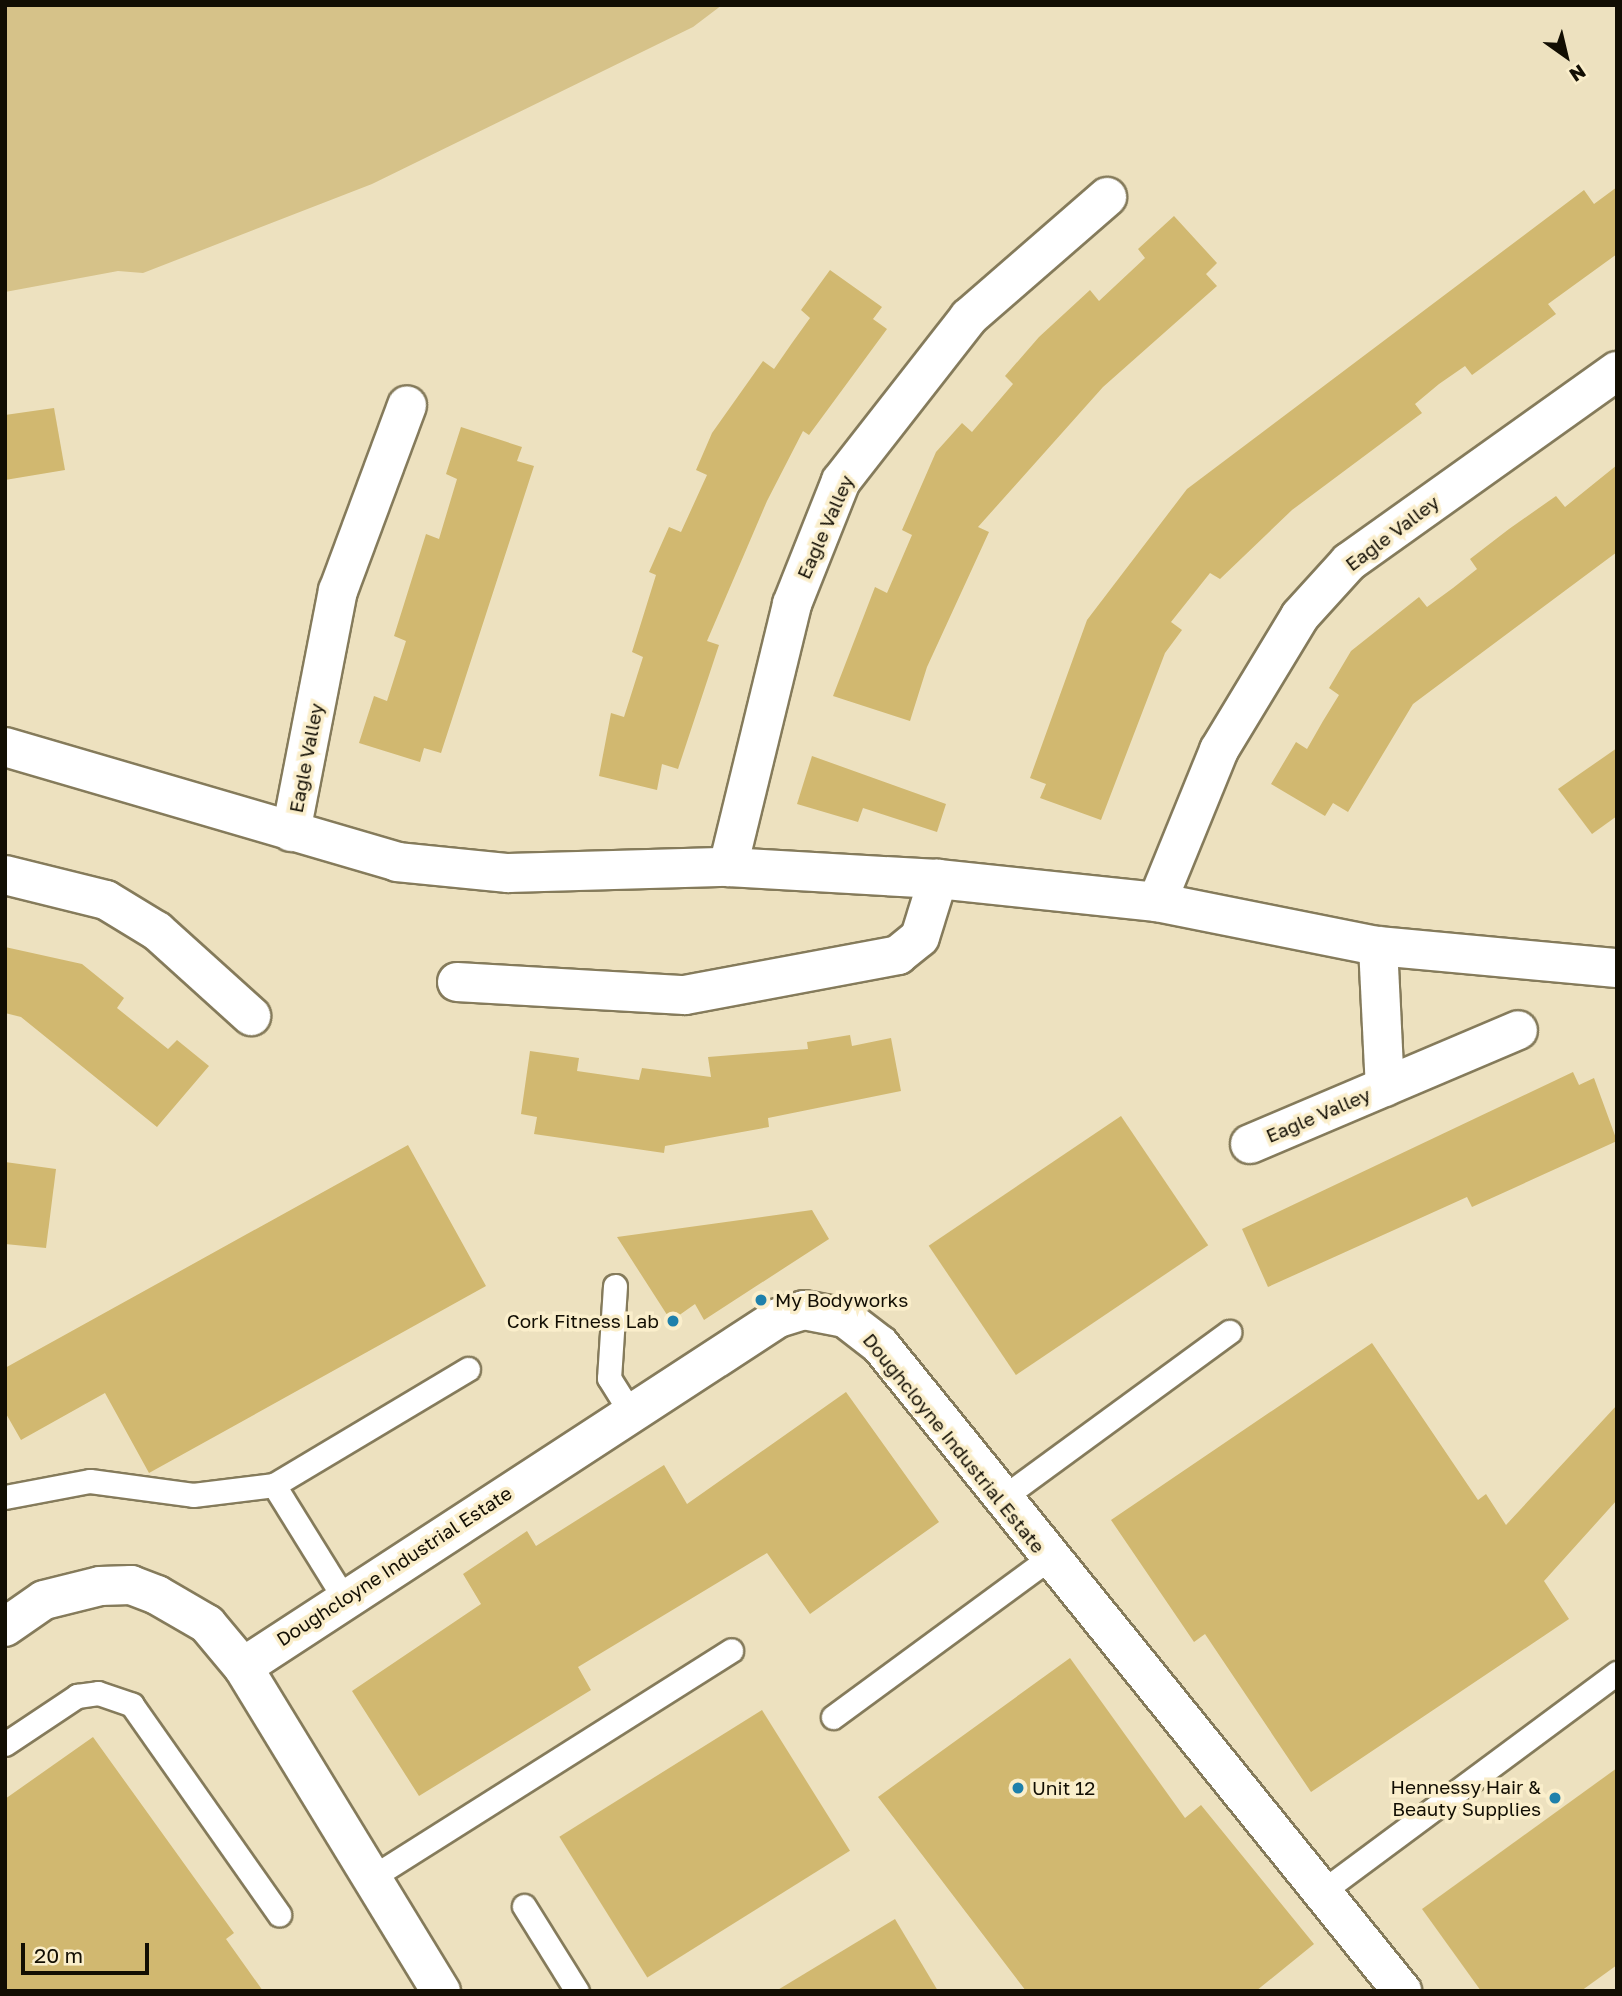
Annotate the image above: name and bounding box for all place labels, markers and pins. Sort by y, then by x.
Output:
place label: My Bodyworks [775,1289,908,1311]
marker: My Bodyworks [753,1292,769,1308]
place label: Cork Fitness Lab [507,1310,659,1332]
marker: Cork Fitness Lab [665,1313,681,1329]
place label: Hennessy Hair & Beauty Supplies [1390,1776,1541,1820]
place label: Unit 12 [1032,1777,1095,1799]
marker: Unit 12 [1010,1780,1026,1796]
marker: Hennessy Hair & Beauty Supplies [1547,1790,1563,1806]

